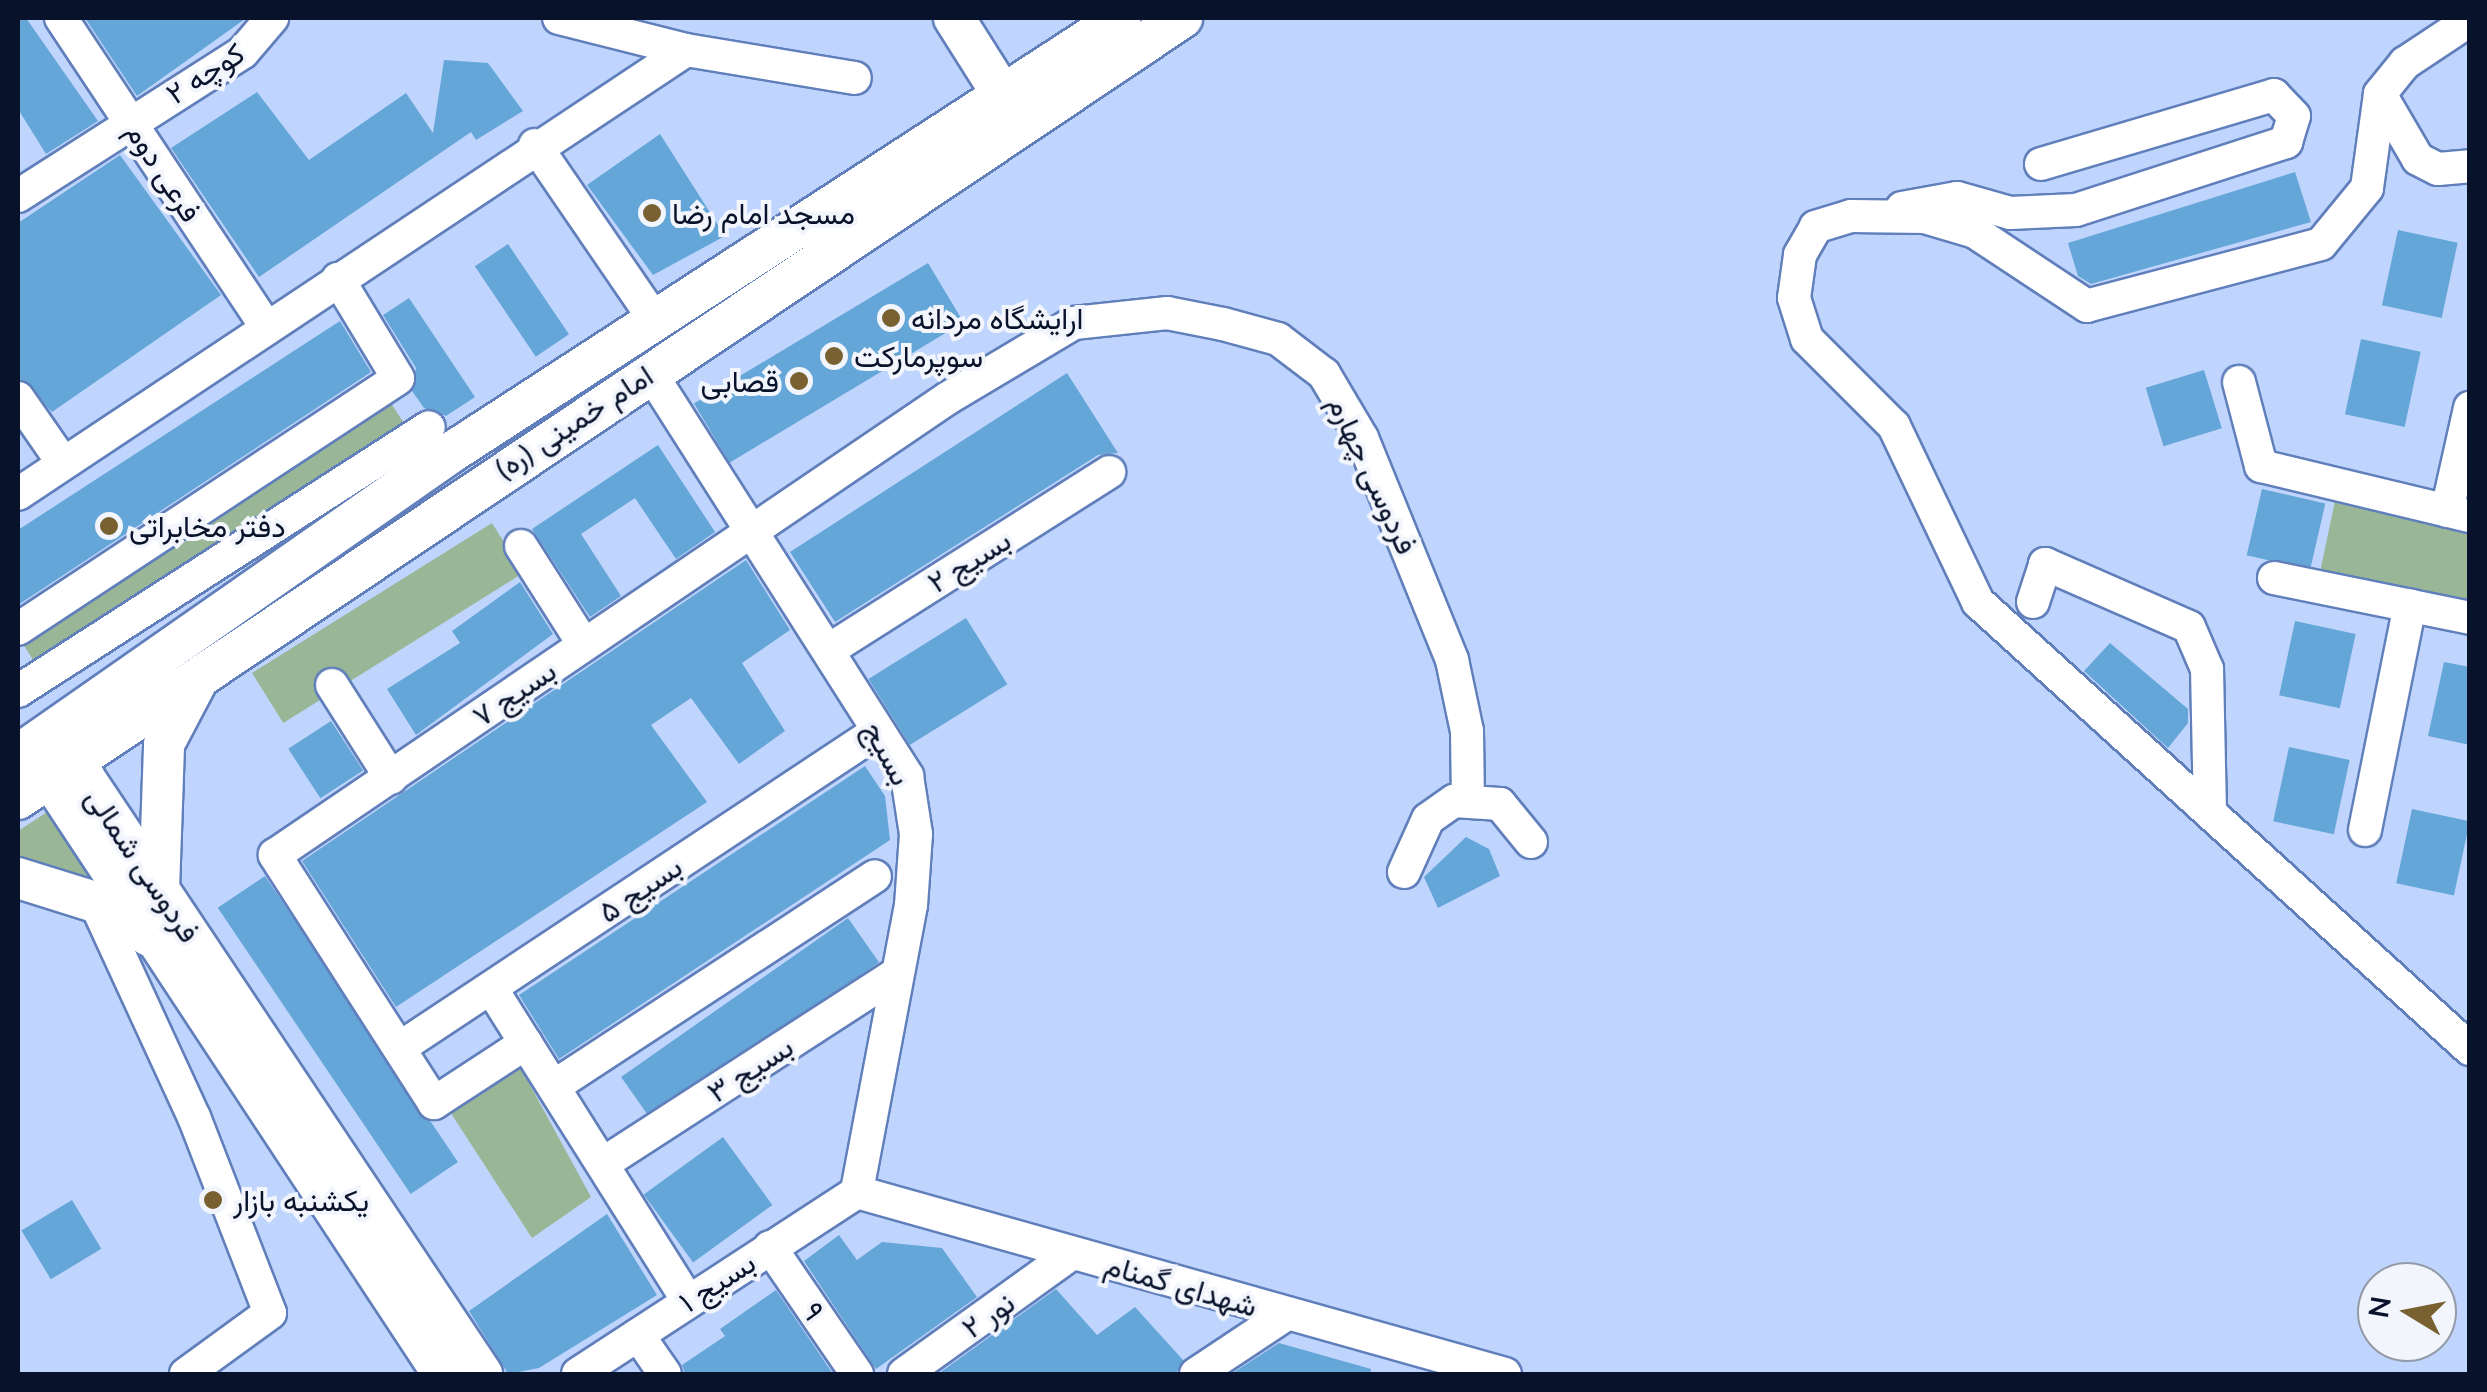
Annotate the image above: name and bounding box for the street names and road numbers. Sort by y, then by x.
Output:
street label: کوچه ۲ [159,35,251,111]
street label: فرعی دوم [119,115,209,229]
street label: امام خمینی (ره) [486,357,660,487]
street label: فردوسی چهارم [1321,390,1425,560]
street label: بسیج ۲ [921,522,1017,600]
street label: بسیج ۷ [465,652,563,734]
street label: بسیج [856,715,920,791]
street label: فردوسی شمالی [78,781,208,949]
street label: بسیج ۵ [591,848,689,930]
street label: بسیج ۳ [700,1028,800,1110]
street label: بسیج ۱ [672,1244,762,1320]
street label: شهدای گمنام [1101,1246,1261,1324]
street label: نور ۲ [955,1284,1021,1346]
street label: ۹ [795,1295,833,1327]

